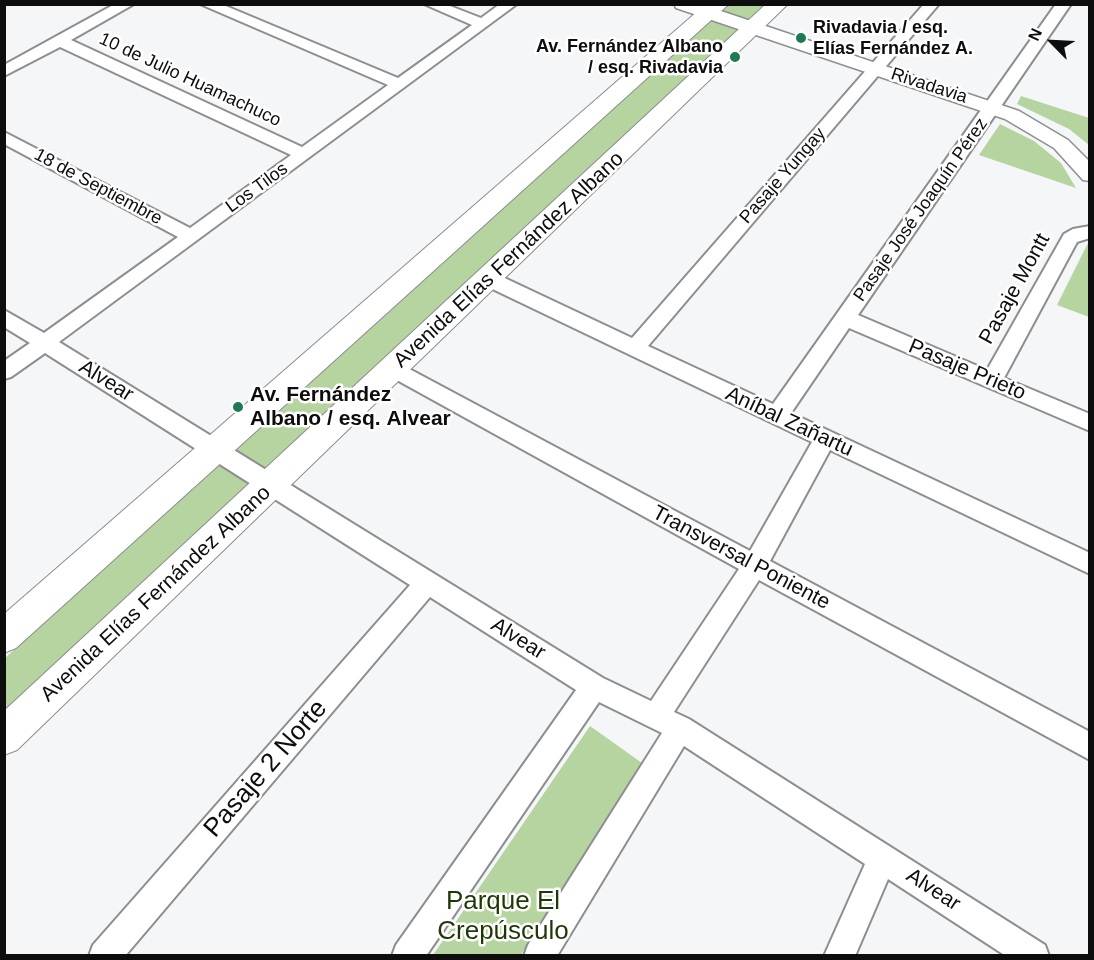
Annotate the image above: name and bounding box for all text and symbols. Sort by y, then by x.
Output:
north arrow [1022,12,1082,72]
place label: Rivadavia / esq. Elías Fernández A. [813,17,973,60]
text: N [1025,26,1045,43]
street label: 10 de Julio Huamachuco [96,28,284,132]
marker: Rivadavia / esq. Elías Fernández A. [794,31,808,45]
place label: Av. Fernández Albano / esq. Rivadavia [536,36,723,78]
marker: Av. Fernández Albano / esq. Rivadavia [728,50,742,64]
street label: Rivadavia [888,64,970,108]
street label: Pasaje José Joaquín Pérez [849,114,993,306]
street label: Pasaje Yungay [735,124,831,228]
street label: 18 de Septiembre [30,144,166,230]
street label: Avenida Elías Fernández Albano [389,147,629,373]
street label: Los Tilos [222,158,292,218]
street label: Pasaje Montt [974,229,1056,349]
street label: Pasaje Prieto [905,334,1029,406]
street label: Alvear [74,355,138,407]
street label: Aníbal Zañartu [721,381,857,463]
place label: Av. Fernández Albano / esq. Alvear [250,382,451,432]
marker: Av. Fernández Albano / esq. Alvear [231,400,245,414]
street label: Avenida Elías Fernández Albano [36,481,276,707]
street label: Transversal Poniente [648,500,834,616]
street label: Alvear [486,613,550,665]
street label: Pasaje 2 Norte [198,694,334,844]
street label: Alvear [901,863,965,917]
park label: Parque El Crepúsculo [437,886,569,948]

